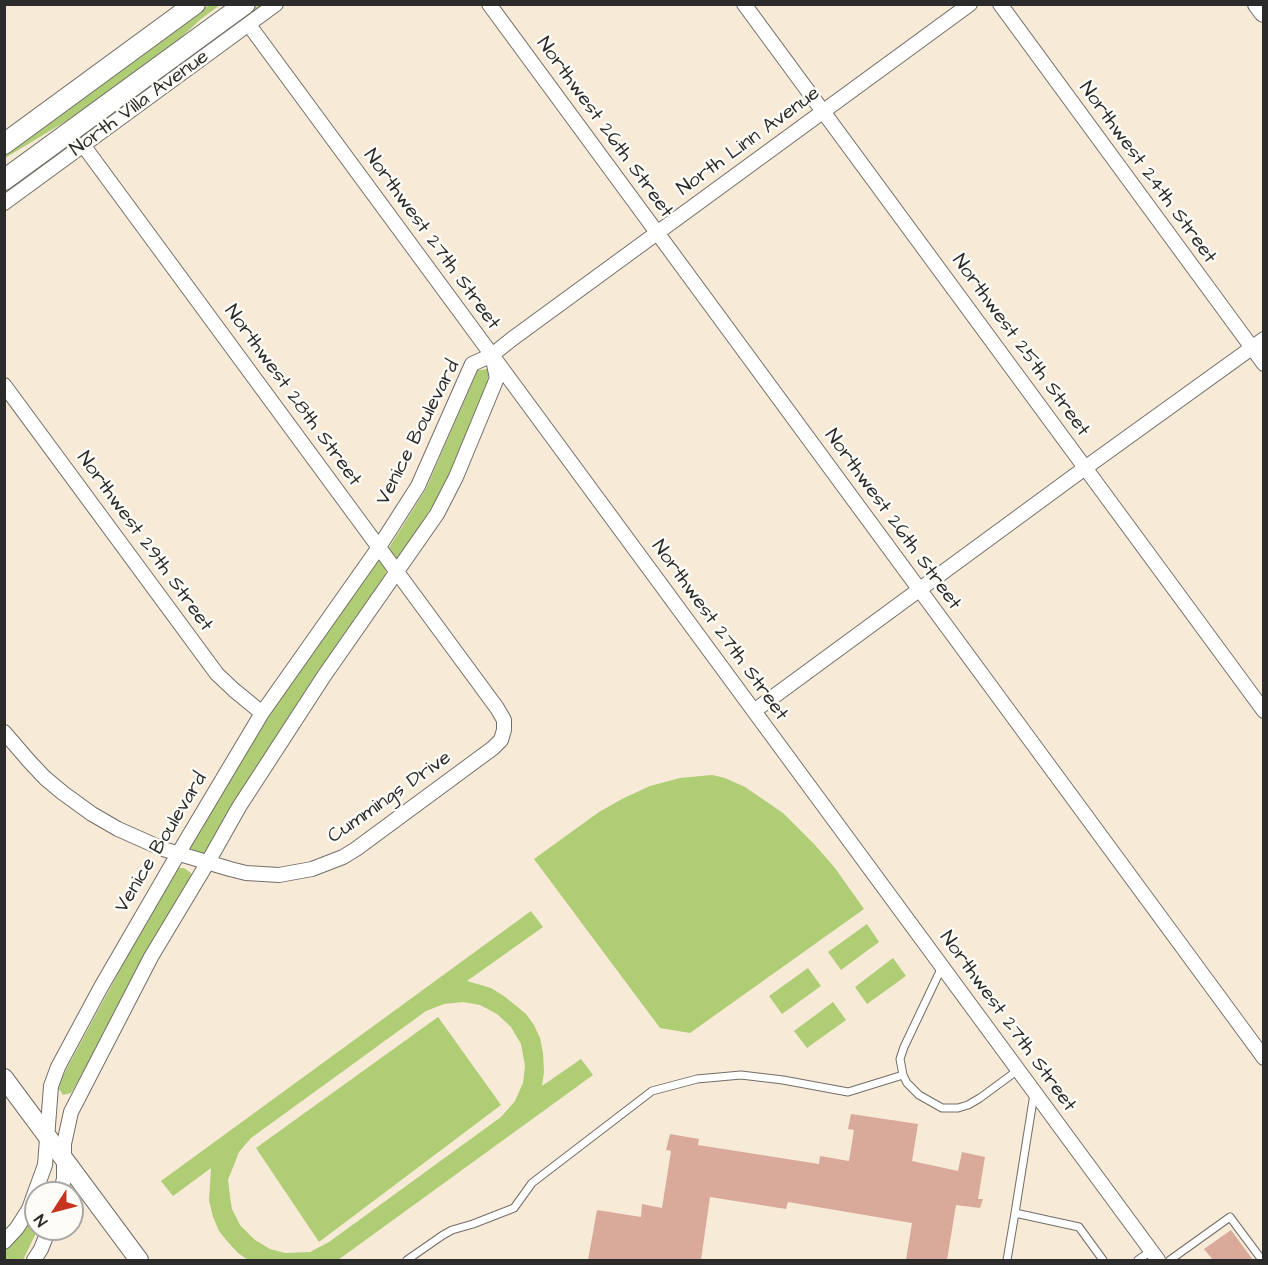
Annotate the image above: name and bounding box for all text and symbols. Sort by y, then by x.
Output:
street label: Northwest 26th Street [530,33,678,223]
street label: North Villa Avenue [66,46,214,162]
street label: Northwest 24th Street [1073,77,1221,269]
street label: North Linn Avenue [673,82,825,202]
street label: Northwest 27th Street [357,145,505,335]
street label: Northwest 25th Street [946,250,1094,442]
street label: Northwest 28th Street [218,301,366,491]
street label: Venice Boulevard [372,357,466,509]
street label: Northwest 26th Street [818,425,966,615]
street label: Northwest 29th Street [71,447,217,637]
street label: Northwest 27th Street [645,536,793,726]
street label: Cummings Drive [324,747,456,849]
street label: Venice Boulevard [111,769,213,917]
street label: Northwest 27th Street [933,927,1081,1117]
north arrow [24,1181,84,1241]
text: N [29,1210,53,1231]

